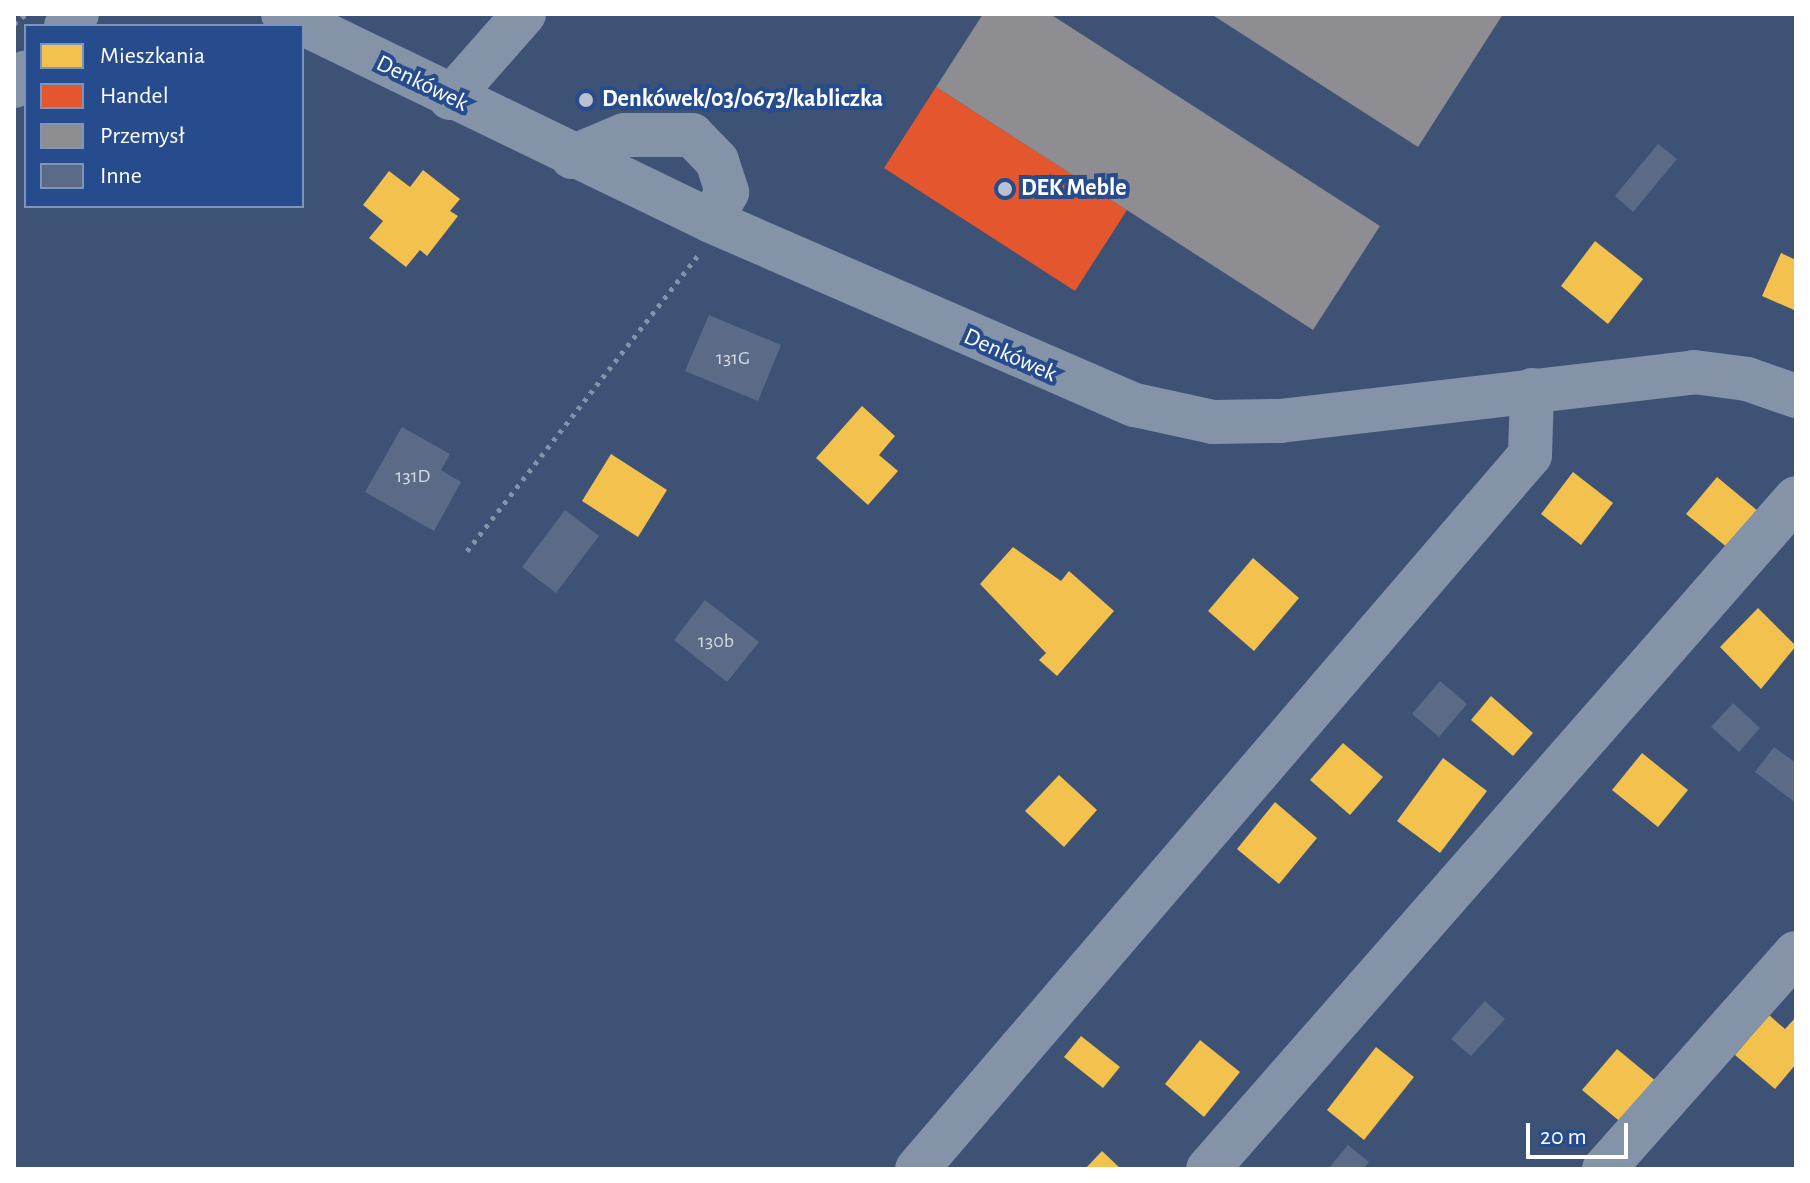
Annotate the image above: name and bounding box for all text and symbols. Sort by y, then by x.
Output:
legend [24,24,304,208]
text: Mieszkania [100,44,205,68]
street label: Denkówek [371,49,473,119]
text: Handel [100,84,169,108]
place label: Denkówek/03/0673/kabliczka [602,86,883,114]
marker: Denkówek/03/0673/kabliczka [577,91,595,109]
text: Przemysł [100,124,185,148]
text: Inne [100,164,142,188]
place label: DEK Meble [1021,175,1127,203]
marker: DEK Meble [996,180,1014,198]
street label: Denkówek [959,323,1061,389]
house number: 131G [716,346,750,370]
house number: 131D [396,464,430,488]
house number: 130b [698,629,734,653]
scale bar [1530,1107,1632,1157]
text: 20 m [1540,1125,1587,1149]

